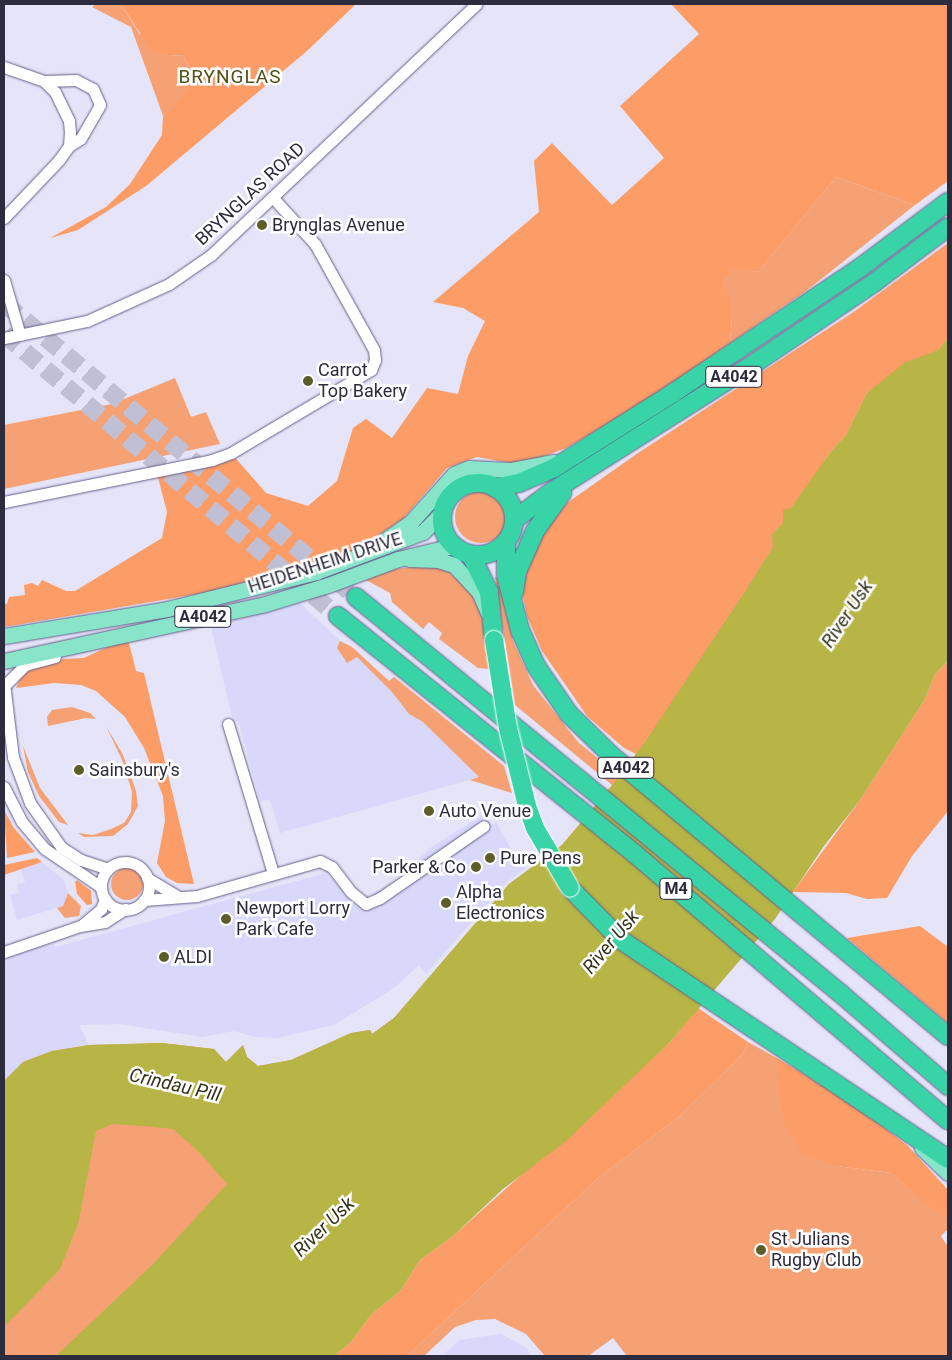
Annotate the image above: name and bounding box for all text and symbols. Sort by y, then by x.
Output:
district label: BRYNGLAS [177,66,283,88]
street label: BRYNGLAS ROAD [191,138,309,250]
place label: Brynglas Avenue [272,214,405,236]
marker: Brynglas Avenue [256,219,268,231]
place label: Carrot Top Bakery [318,360,407,402]
road number: A4042 [705,364,763,391]
marker: Carrot Top Bakery [302,375,314,387]
street label: HEIDENHEIM DRIVE [245,528,405,598]
water label: River Usk [816,576,878,652]
road number: A4042 [174,604,232,630]
road number: A4042 [597,754,655,781]
place label: Sainsbury's [89,759,180,781]
marker: Sainsbury's [73,764,85,776]
place label: Auto Venue [439,800,531,822]
marker: Auto Venue [423,805,435,817]
place label: Pure Pens [500,847,581,869]
marker: Pure Pens [484,852,496,864]
place label: Parker & Co [372,856,466,878]
marker: Parker & Co [470,861,482,873]
road number: M4 [658,876,694,902]
place label: Alpha Electronics [456,882,545,924]
marker: Alpha Electronics [440,897,452,909]
place label: Newport Lorry Park Cafe [236,898,350,941]
water label: River Usk [578,906,644,978]
marker: Newport Lorry Park Cafe [220,913,232,925]
place label: ALDI [174,946,212,968]
marker: ALDI [158,951,170,963]
water label: Crindau Pill [127,1063,223,1107]
water label: River Usk [289,1192,359,1262]
place label: St Julians Rugby Club [771,1229,861,1272]
marker: St Julians Rugby Club [755,1244,767,1256]

